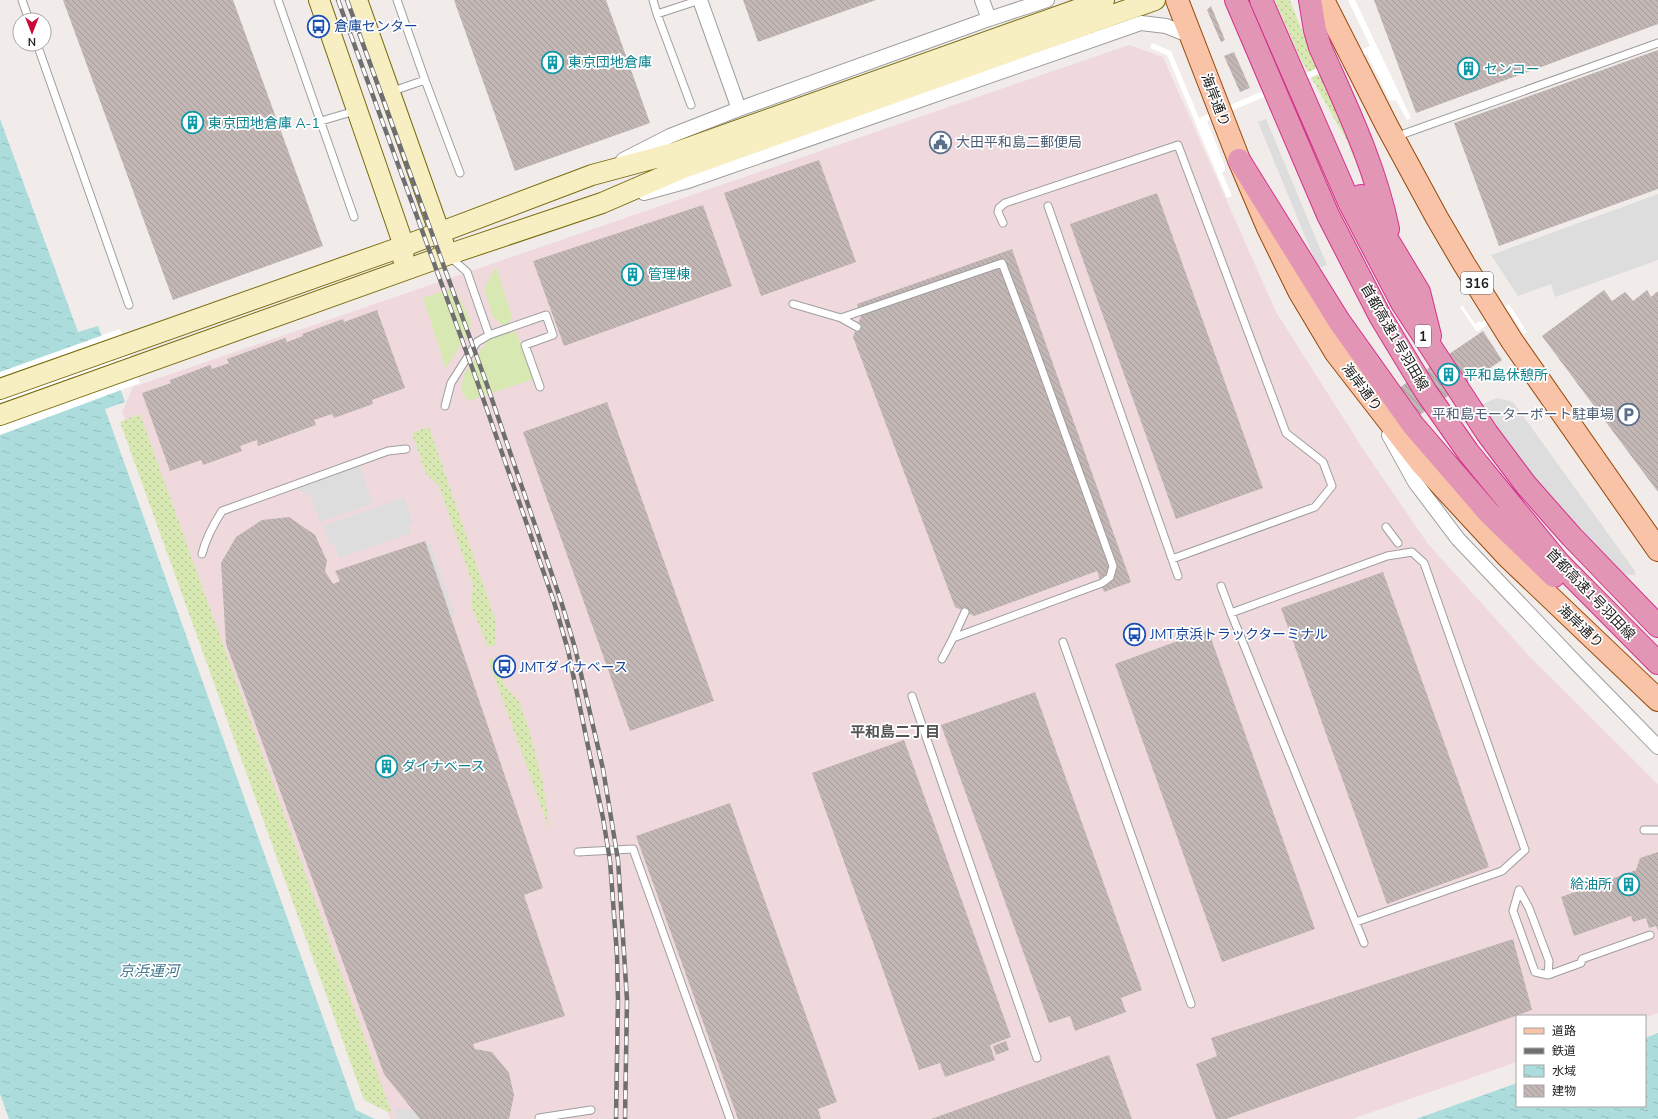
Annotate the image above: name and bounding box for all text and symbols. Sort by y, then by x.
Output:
north arrow [12,12,52,52]
bus stop icon: 倉庫センター [306,13,332,39]
place label: 倉庫センター [334,17,418,36]
text: N [28,34,36,49]
building icon: 東京団地倉庫 [539,49,565,75]
place label: 東京団地倉庫 [568,53,652,72]
building icon: センコー [1455,56,1481,82]
place label: センコー [1484,60,1540,79]
street label: 海岸通り [1197,71,1234,130]
building icon: 東京団地倉庫 A-1 [180,110,206,136]
place label: 東京団地倉庫 A-1 [208,114,320,133]
public building icon: 大田平和島二郵便局 [927,129,953,155]
place label: 大田平和島二郵便局 [956,133,1082,152]
building icon: 管理棟 [620,261,646,287]
place label: 管理棟 [648,265,690,284]
road number: 316 [1461,272,1493,294]
street label: 首都高速1号羽田線 [1356,280,1433,394]
road number: 1 [1415,325,1431,347]
street label: 海岸通り [1337,359,1386,415]
building icon: 平和島休憩所 [1436,362,1462,388]
place label: 平和島休憩所 [1464,366,1548,385]
parking icon: 平和島モーターボート駐車場 [1616,401,1642,427]
place label: 平和島モーターボート駐車場 [1432,405,1614,424]
street label: 首都高速1号羽田線 [1542,544,1639,644]
street label: 海岸通り [1554,600,1608,652]
bus stop icon: JMT京浜トラックターミナル [1121,621,1147,647]
place label: JMT京浜トラックターミナル [1149,625,1328,644]
bus stop icon: JMTダイナベース [491,654,517,680]
place label: JMTダイナベース [519,658,628,677]
district label: 平和島二丁目 [850,722,940,742]
building icon: ダイナベース [373,753,399,779]
place label: ダイナベース [402,757,485,776]
building icon: 給油所 [1615,871,1641,897]
place label: 給油所 [1570,875,1612,894]
water label: 京浜運河 [119,961,182,981]
legend [1516,1015,1646,1107]
text: 道路 [1552,1023,1576,1039]
text: 鉄道 [1552,1043,1576,1059]
text: 水域 [1552,1063,1576,1079]
text: 建物 [1552,1083,1576,1099]

